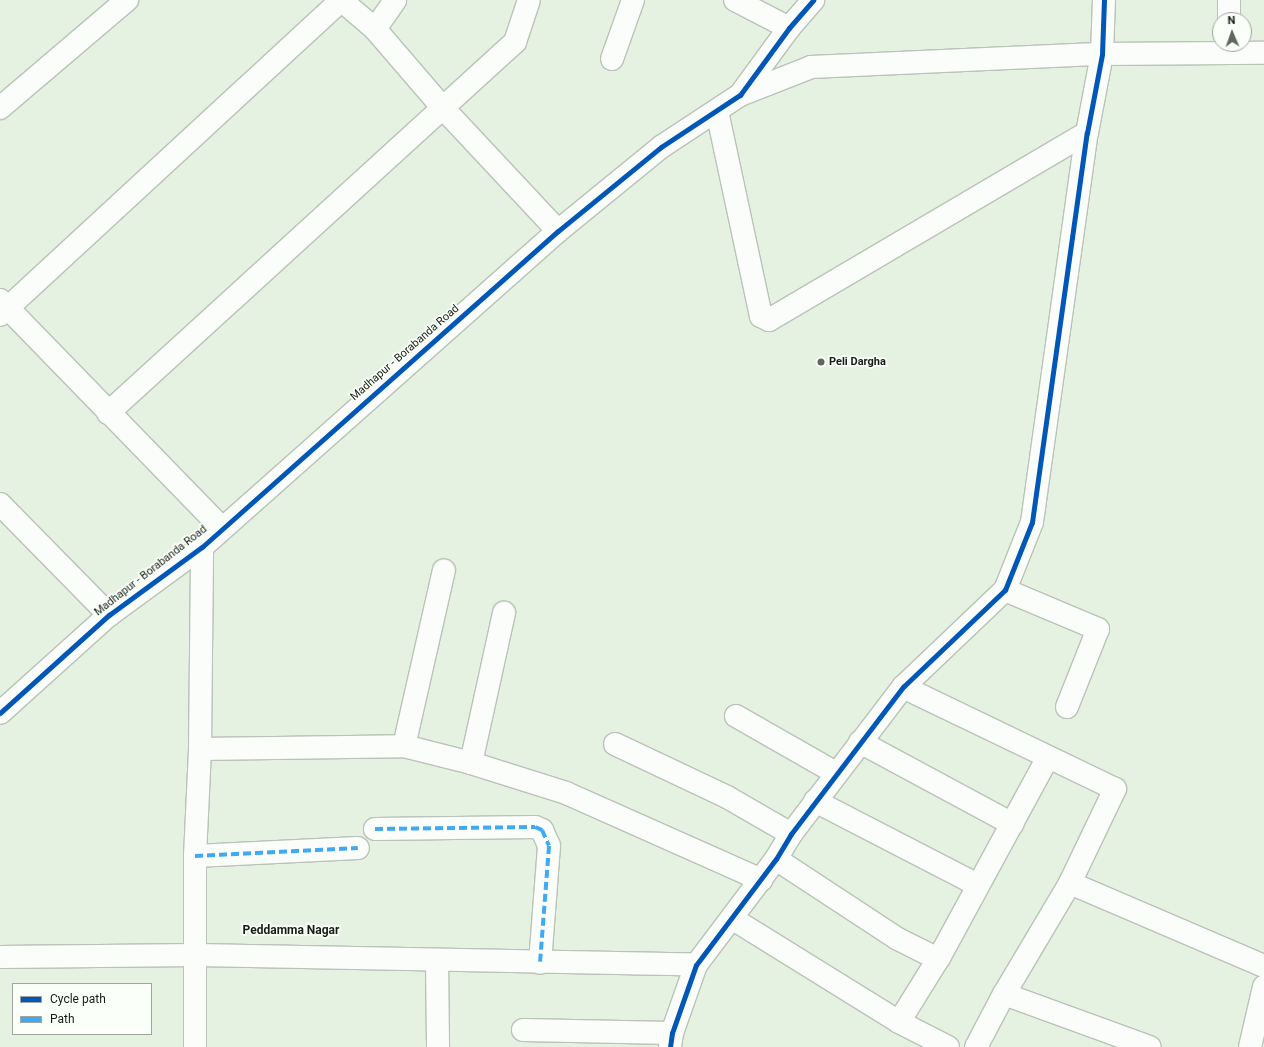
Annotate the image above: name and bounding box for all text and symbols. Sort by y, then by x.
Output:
north arrow [1212,12,1252,52]
text: N [1227,14,1236,27]
street label: Madhapur - Borabanda Road [348,302,462,404]
place label: Peli Dargha [829,355,886,369]
marker: Peli Dargha [816,357,826,367]
street label: Madhapur - Borabanda Road [92,523,210,619]
district label: Peddamma Nagar [243,924,339,938]
legend [12,983,152,1035]
text: Cycle path [50,992,106,1006]
text: Path [50,1012,75,1026]

